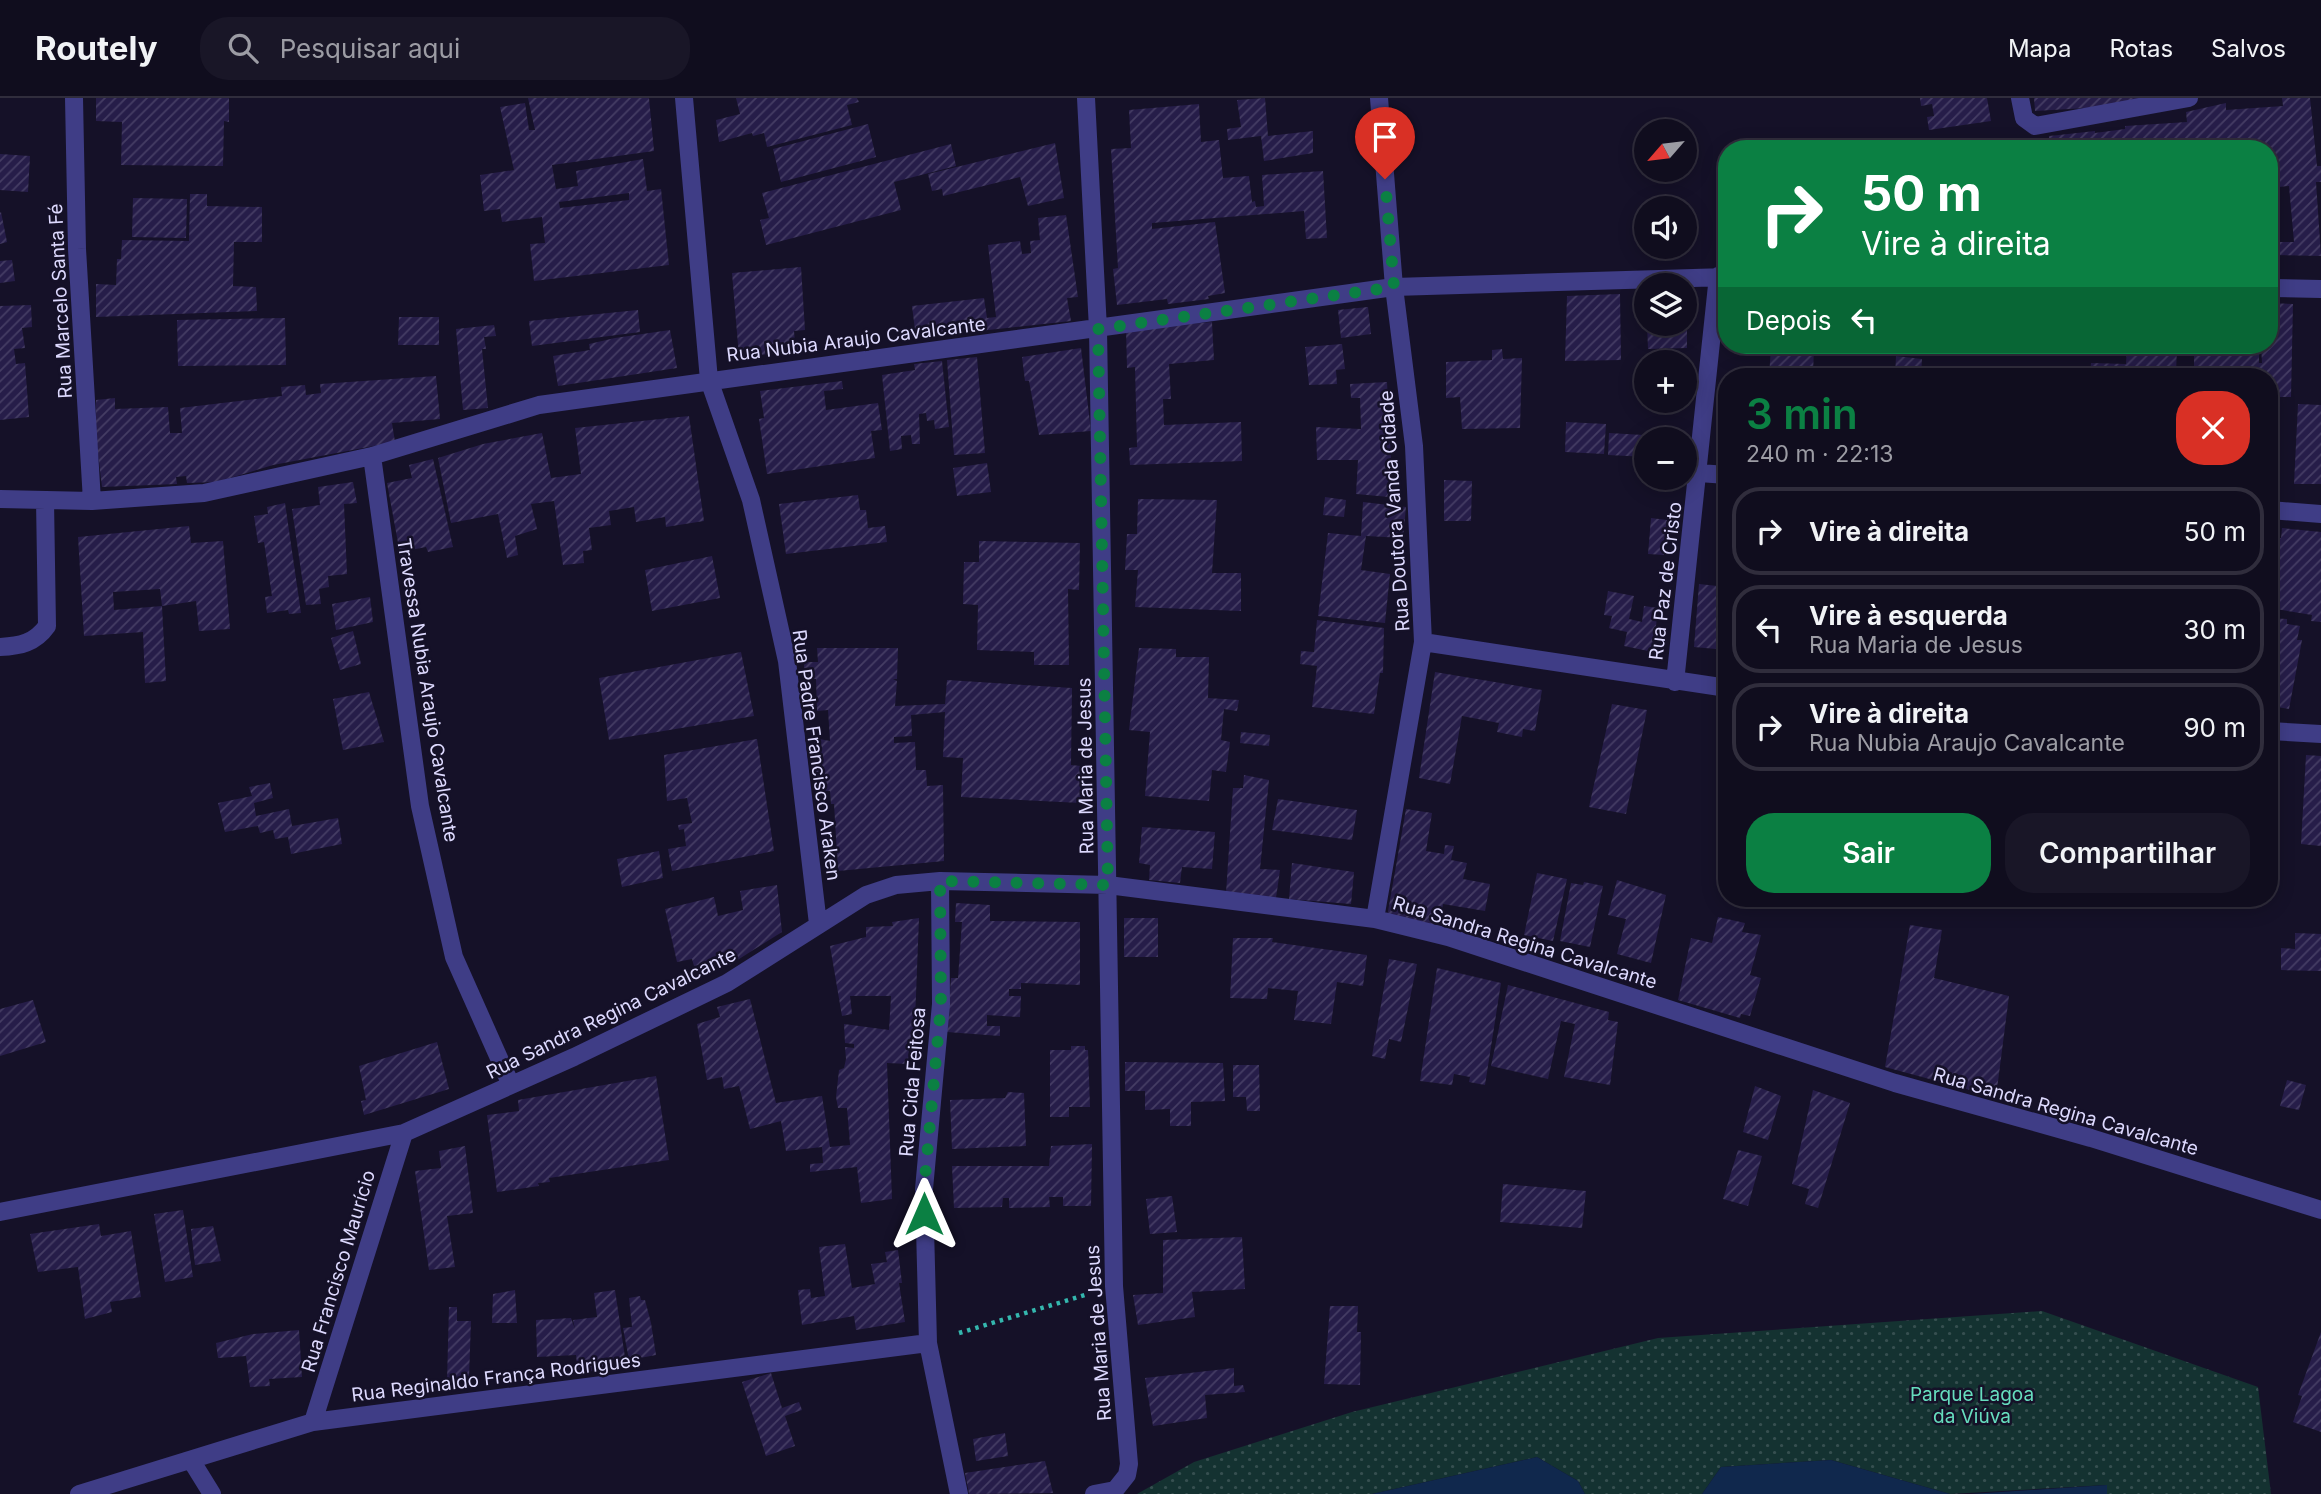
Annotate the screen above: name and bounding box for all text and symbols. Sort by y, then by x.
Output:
search box [200,17,690,80]
text: Routely [35,28,158,68]
icon: search [224,29,262,67]
text: Pesquisar aqui [280,33,460,64]
text: Mapa [2008,34,2072,63]
text: Rotas [2110,34,2173,63]
text: Salvos [2211,34,2286,63]
pin [1355,107,1415,179]
icon: arrive [1366,118,1404,156]
north arrow [1634,119,1698,182]
map controls [1634,119,1697,490]
text: 50 m [1861,164,1982,223]
icon: right [1746,168,1837,259]
button: sound [1634,196,1697,259]
street label: Rua Marcelo Santa Fé [44,203,77,399]
text: Vire à direita [1861,224,2051,263]
button: layers [1634,273,1697,336]
icon: left [1845,301,1883,339]
text: Depois [1746,305,1831,336]
street label: Rua Nubia Araujo Cavalcante [725,312,987,367]
button: + [1634,350,1697,413]
text: 3 min [1746,388,1858,439]
street label: Rua Doutora Vanda Cidade [1375,390,1414,632]
button: close [2176,391,2250,465]
button: − [1634,427,1697,490]
text: 240 m · 22:13 [1746,440,1893,468]
street label: Rua Paz de Cristo [1644,500,1687,662]
icon: right [1750,512,1788,550]
text: Vire à direita [1809,516,1969,547]
text: 50 m [2184,516,2246,547]
street label: Travessa Nubia Araujo Cavalcante [392,536,463,844]
text: Vire à esquerda [1809,600,2008,631]
icon: left [1750,610,1788,648]
text: 30 m [2183,614,2246,645]
street label: Rua Padre Francisco Araken [787,628,846,882]
text: Rua Maria de Jesus [1809,631,2023,659]
street label: Rua Maria de Jesus [1072,677,1099,854]
text: Vire à direita [1809,698,1969,729]
icon: right [1750,708,1788,746]
text: 90 m [2183,712,2246,743]
text: Rua Nubia Araujo Cavalcante [1809,729,2125,757]
button: Sair [1746,813,1991,893]
button: Compartilhar [2005,813,2250,893]
street label: Rua Sandra Regina Cavalcante [1390,891,1660,994]
street label: Rua Sandra Regina Cavalcante [483,943,740,1084]
street label: Rua Cida Feitosa [895,1006,930,1158]
street label: Rua Sandra Regina Cavalcante [1930,1063,2201,1160]
street label: Rua Francisco Maurício [297,1167,380,1375]
position arrow [887,1177,961,1251]
street label: Rua Maria de Jesus [1081,1244,1116,1422]
street label: Rua Reginaldo França Rodrigues [350,1348,642,1407]
park label: Parque Lagoa da Viúva [1910,1383,2034,1428]

